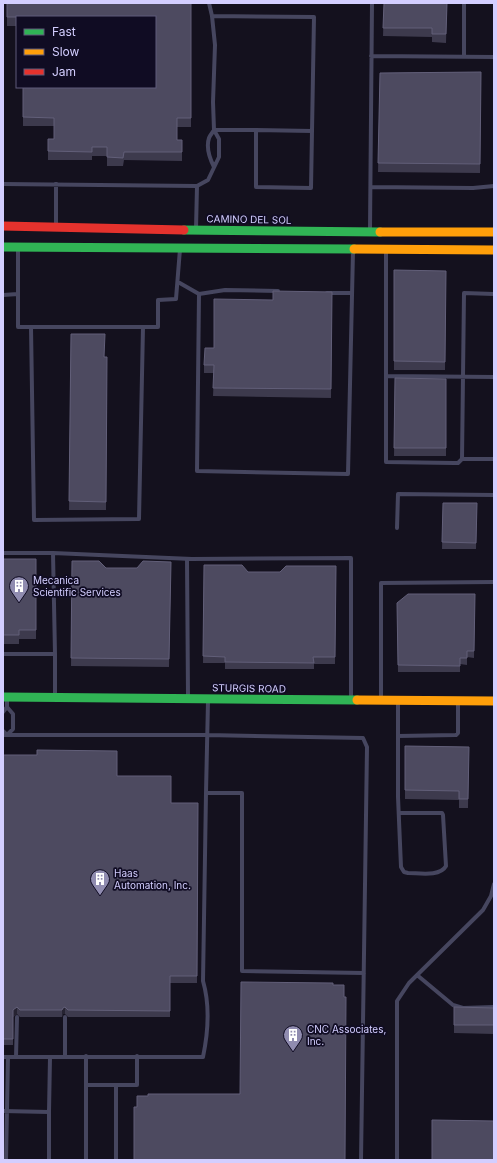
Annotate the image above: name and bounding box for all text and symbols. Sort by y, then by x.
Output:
legend [16,16,156,88]
text: Fast [52,24,76,39]
text: Slow [52,44,80,59]
text: Jam [52,64,76,79]
street label: CAMINO DEL SOL [206,212,292,226]
place label: Mecanica Scientific Services [33,574,121,598]
building icon: Mecanica Scientific Services [8,575,30,603]
street label: STURGIS ROAD [212,681,286,695]
place label: Haas Automation, Inc. [114,867,191,891]
building icon: Haas Automation, Inc. [89,868,111,896]
place label: CNC Associates, Inc. [307,1023,386,1047]
building icon: CNC Associates, Inc. [282,1024,304,1052]

